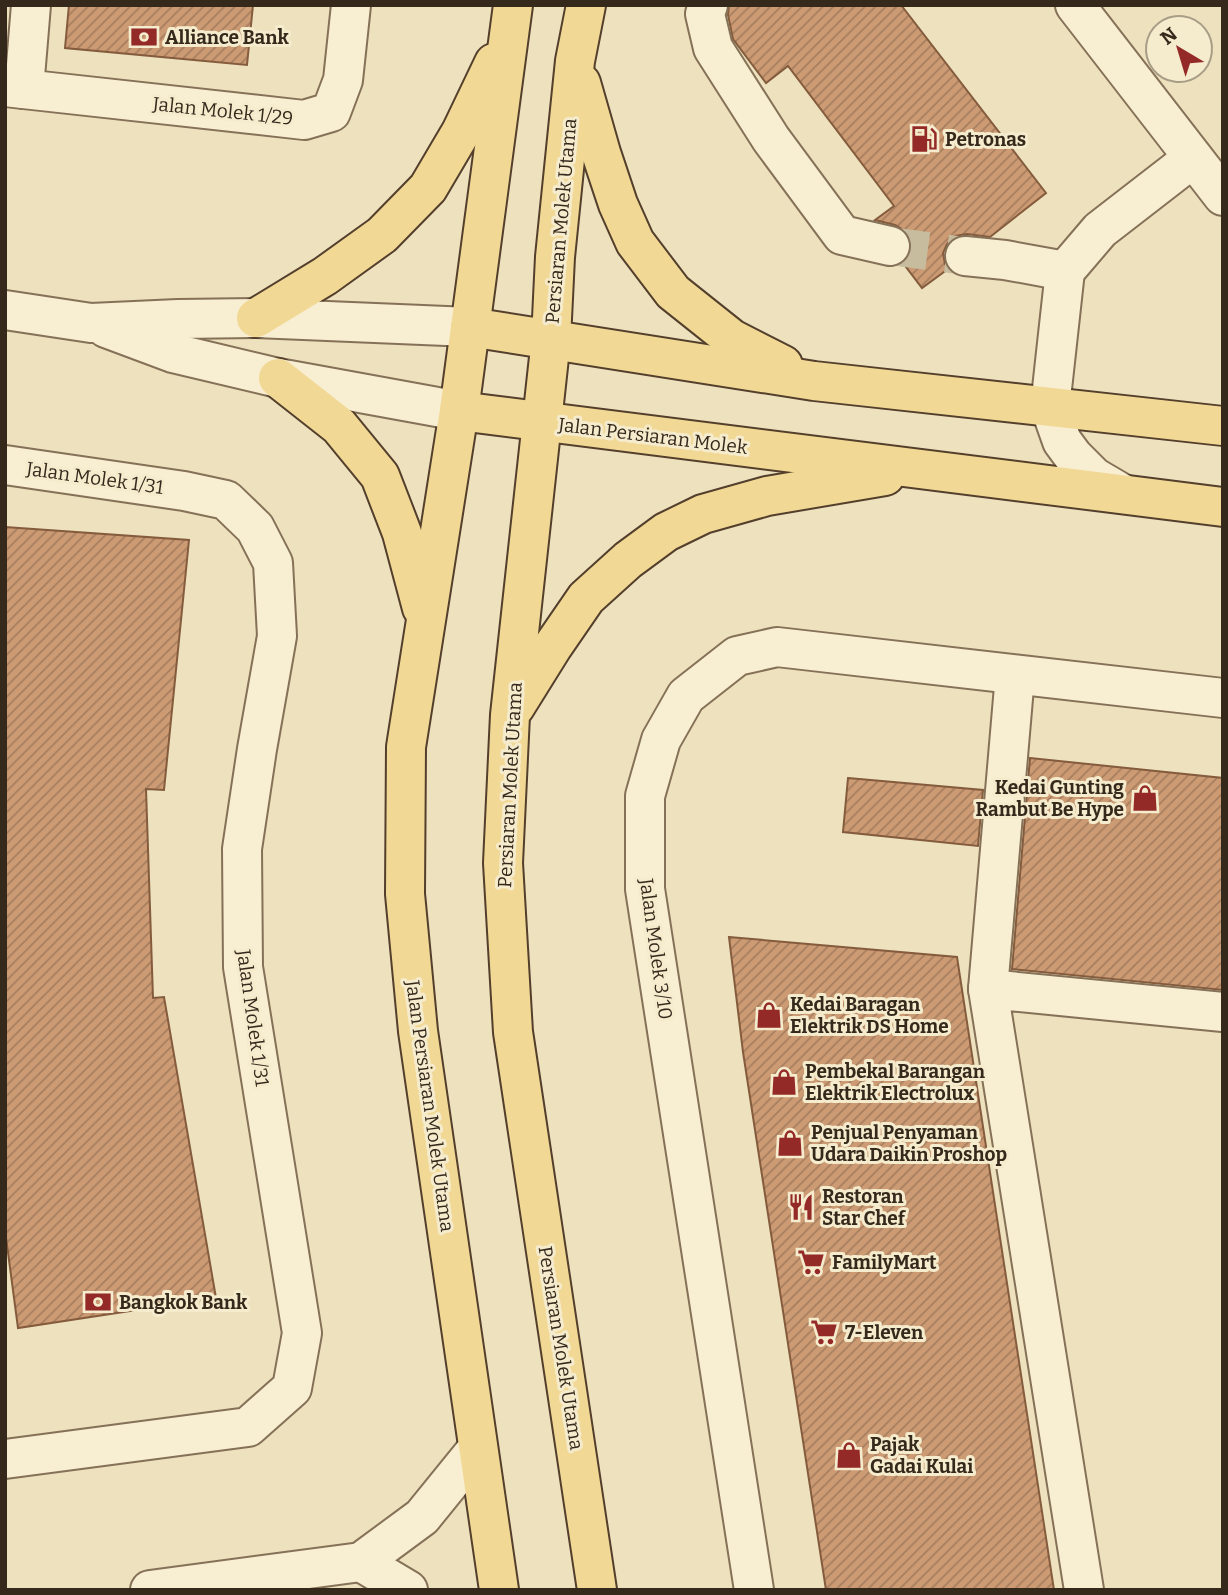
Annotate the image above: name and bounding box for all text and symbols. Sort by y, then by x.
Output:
north arrow [1144,14,1214,84]
bank icon: Alliance Bank [129,22,159,52]
text: N [1156,22,1182,50]
place label: Alliance Bank [165,26,289,49]
street label: Jalan Molek 1/29 [151,92,294,130]
street label: Persiaran Molek Utama [541,117,581,325]
fuel station icon: Petronas [909,124,939,154]
place label: Petronas [945,128,1026,151]
street label: Jalan Persiaran Molek [556,413,749,459]
street label: Jalan Molek 1/31 [24,457,165,499]
street label: Persiaran Molek Utama [493,681,527,888]
place label: Kedai Gunting Rambut Be Hype [976,776,1124,821]
shop icon: Kedai Gunting Rambut Be Hype [1130,783,1160,813]
street label: Jalan Molek 3/10 [635,876,677,1021]
street label: Jalan Molek 1/31 [232,947,274,1088]
street label: Jalan Persiaran Molek Utama [401,978,459,1234]
place label: Kedai Baragan Elektrik DS Home [790,993,949,1038]
shop icon: Kedai Baragan Elektrik DS Home [754,1000,784,1030]
place label: Pembekal Barangan Elektrik Electrolux [805,1060,986,1105]
shop icon: Pembekal Barangan Elektrik Electrolux [769,1067,799,1097]
place label: Penjual Penyaman Udara Daikin Proshop [811,1121,1007,1166]
shop icon: Penjual Penyaman Udara Daikin Proshop [775,1128,805,1158]
place label: Restoran Star Chef [822,1185,907,1230]
restaurant icon: Restoran Star Chef [786,1192,816,1222]
street label: Persiaran Molek Utama [534,1244,589,1452]
supermarket icon: FamilyMart [796,1247,826,1277]
place label: FamilyMart [832,1251,937,1274]
bank icon: Bangkok Bank [83,1287,113,1317]
place label: Bangkok Bank [119,1291,248,1314]
supermarket icon: 7-Eleven [809,1317,839,1347]
place label: 7-Eleven [845,1321,924,1344]
place label: Pajak Gadai Kulai [870,1433,973,1478]
shop icon: Pajak Gadai Kulai [834,1440,864,1470]

